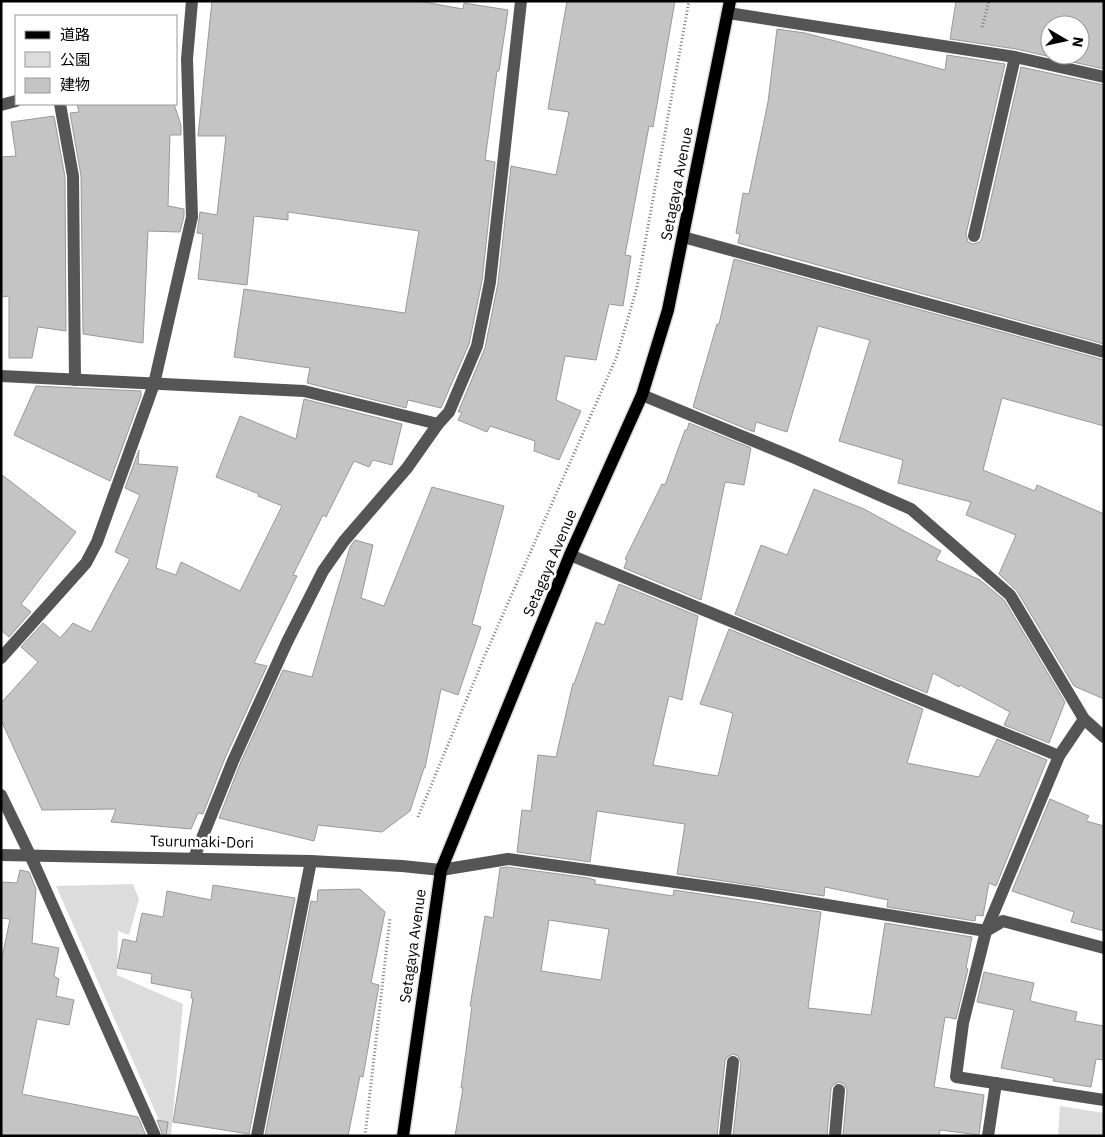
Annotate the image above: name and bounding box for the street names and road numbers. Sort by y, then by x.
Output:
street label: Setagaya Avenue [656,126,697,242]
street label: Setagaya Avenue [518,506,581,619]
street label: Tsurumaki-Dori [150,831,254,852]
street label: Setagaya Avenue [395,888,430,1004]

